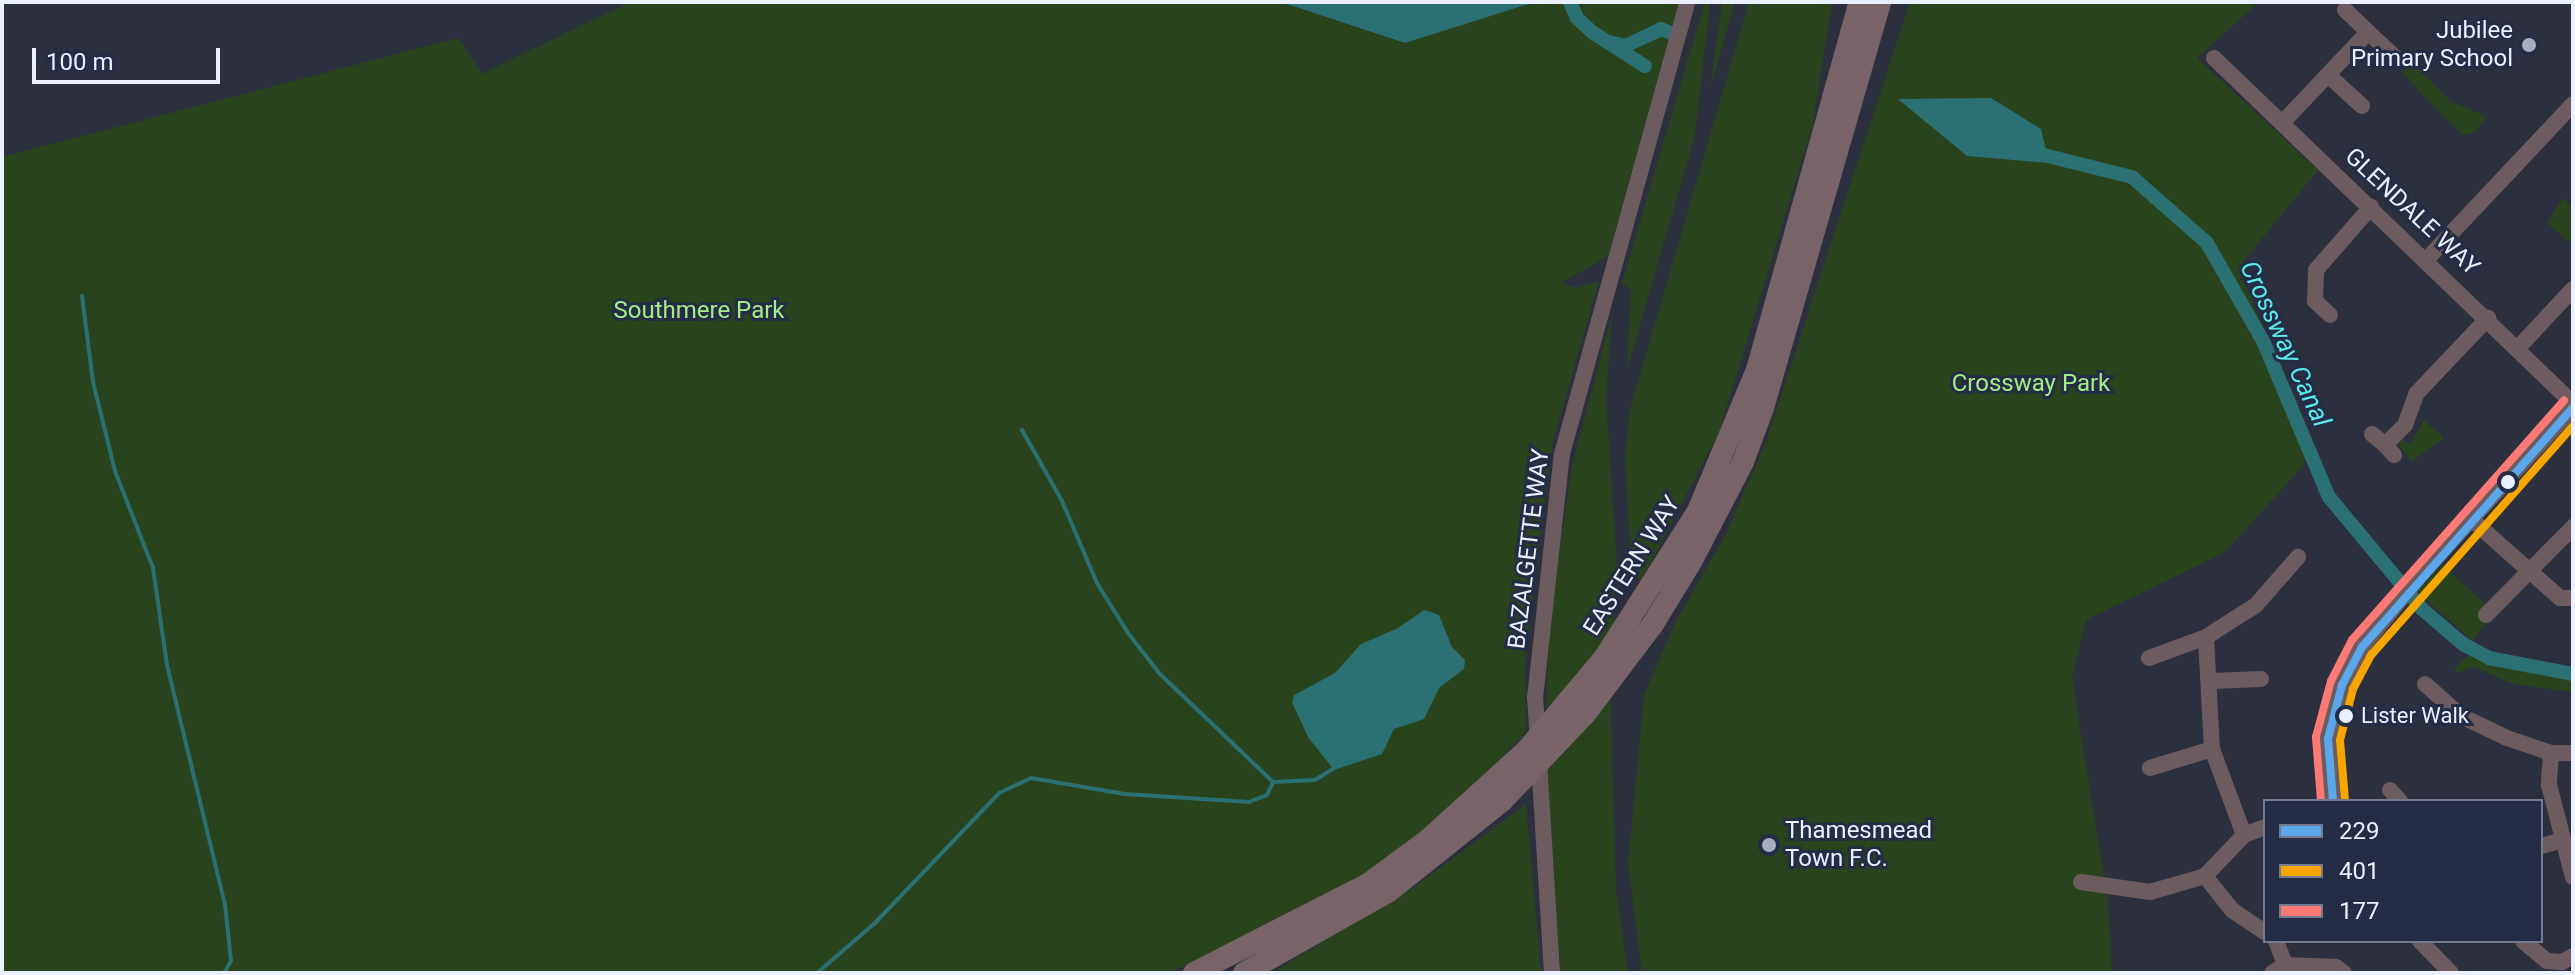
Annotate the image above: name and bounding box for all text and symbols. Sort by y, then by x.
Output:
place label: Jubilee Primary School [2351,17,2513,73]
scale bar [36,32,224,82]
marker: Jubilee Primary School [2520,36,2538,54]
text: 100 m [46,48,113,76]
street label: GLENDALE WAY [2339,142,2485,282]
water label: Crossway Canal [2233,256,2337,432]
park label: Southmere Park [614,297,784,325]
park label: Crossway Park [1952,370,2110,398]
street label: BAZALGETTE WAY [1502,447,1556,651]
unlabelled marker [2500,474,2516,490]
street label: EASTERN WAY [1578,491,1686,641]
place label: Lister Walk [2361,703,2469,729]
marker: Lister Walk [2338,708,2354,724]
legend [2263,799,2543,943]
place label: Thamesmead Town F.C. [1785,817,1932,873]
text: 229 [2339,817,2379,845]
marker: Thamesmead Town F.C. [1760,836,1778,854]
text: 401 [2339,857,2379,885]
text: 177 [2339,897,2379,925]

